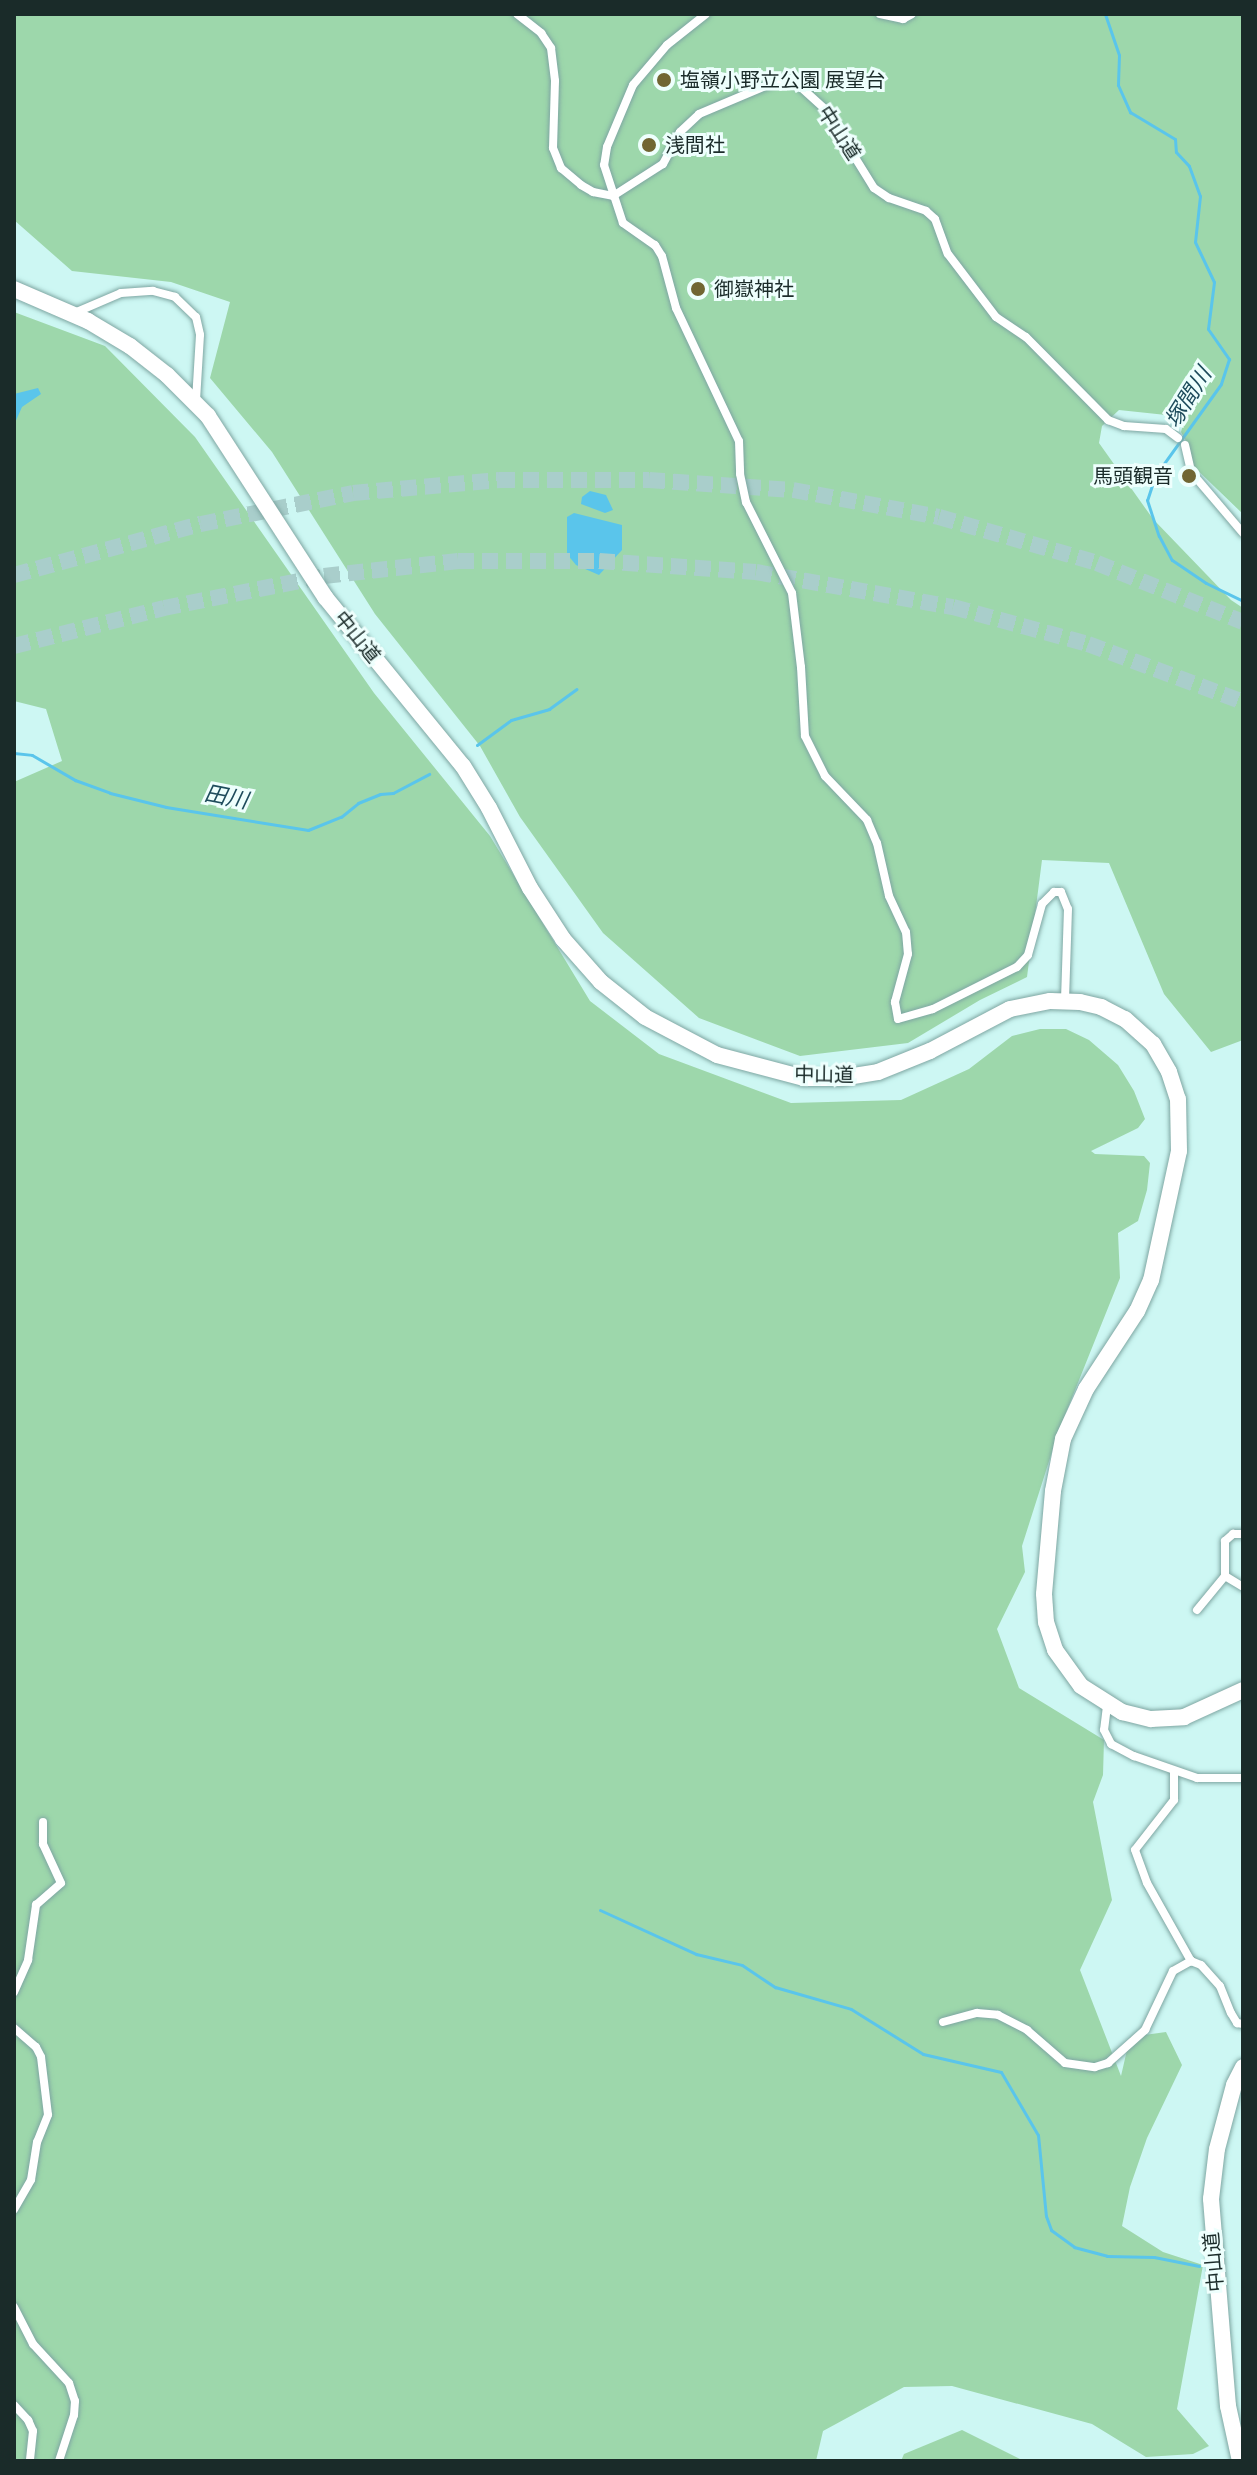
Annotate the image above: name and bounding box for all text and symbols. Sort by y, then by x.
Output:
place label: 塩嶺小野立公園 展望台 [680,68,885,92]
marker: 塩嶺小野立公園 展望台 [655,71,673,89]
street label: 中山道 [813,101,865,165]
place label: 浅間社 [665,133,725,157]
marker: 浅間社 [640,136,658,154]
place label: 御嶽神社 [714,277,794,301]
marker: 御嶽神社 [689,280,707,298]
water label: 塚間川 [1160,363,1218,433]
place label: 馬頭観音 [1093,464,1173,488]
marker: 馬頭観音 [1180,467,1198,485]
street label: 中山道 [329,606,385,668]
water label: 田川 [202,781,250,815]
street label: 中山道 [794,1062,854,1088]
street label: 中山道 [1199,2231,1229,2293]

